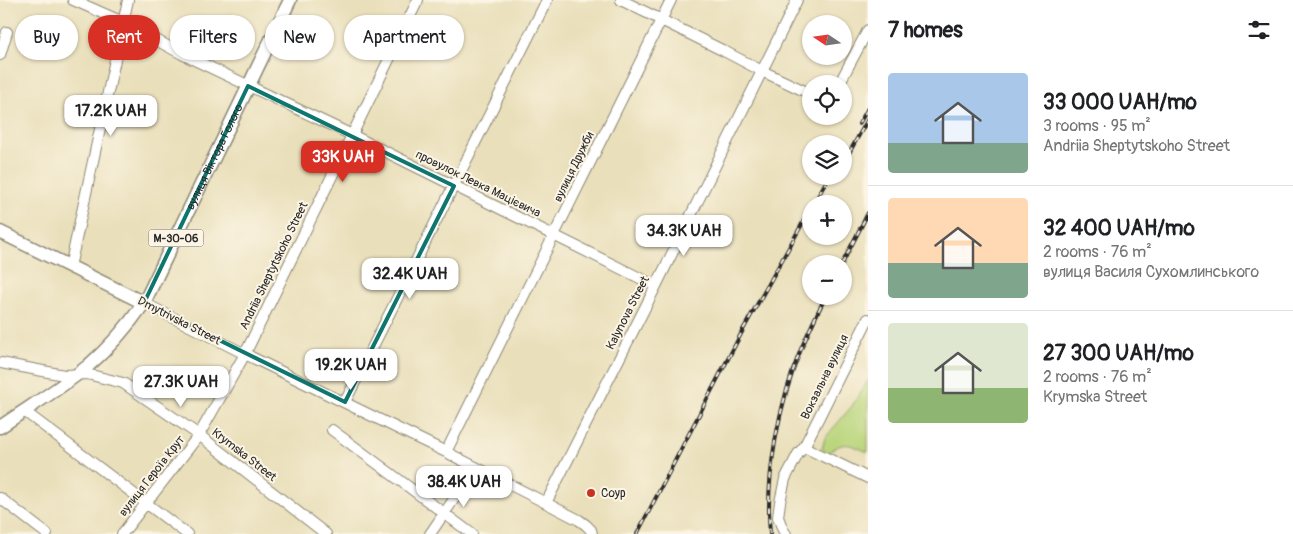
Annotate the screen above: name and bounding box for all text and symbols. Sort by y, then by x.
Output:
chip: Buy [15,15,78,60]
chip: Rent [88,15,160,60]
chip: Filters [170,15,255,60]
chip: New [265,15,334,60]
chip: Apartment [344,15,464,60]
north arrow [802,15,852,65]
map controls [802,15,852,305]
icon: filters [1245,16,1273,44]
text: 7 homes [888,17,963,44]
button: locate [802,75,852,125]
text: 33 000 UAH/mo [1043,89,1197,116]
icon: home [928,93,988,153]
pin: 17.2K UAH [54,94,168,137]
text: 17.2K UAH [75,101,147,121]
street label: вулиця Віктора Голого [183,101,247,212]
text: 3 rooms · 95 m² [1043,116,1151,136]
street label: вулиця Дружби [551,129,598,205]
button: layers [802,135,852,185]
text: Andriia Sheptytskoho Street [1043,136,1230,156]
pin: 33K UAH [297,140,389,183]
text: 33K UAH [312,147,374,167]
street label: провулок Левка Мацієвича [413,147,543,221]
button: + [802,195,852,245]
street label: Andriia Sheptytskoho Street [237,200,312,332]
pin: 34.3K UAH [627,214,741,257]
text: 32 400 UAH/mo [1043,215,1195,242]
icon: home [928,218,988,278]
text: 34.3K UAH [647,221,721,241]
road number: М-30-06 [148,230,204,247]
text: 2 rooms · 76 m² [1043,242,1152,262]
button: − [802,255,852,305]
pin: 32.4K UAH [353,258,467,300]
text: вулиця Василя Сухомлинського [1043,262,1259,282]
text: 32.4K UAH [373,264,447,284]
street label: Kalynova Street [603,274,653,352]
street label: Dmytrivska Street [135,294,223,349]
street label: Вокзальна вулиця [798,332,852,422]
text: 27 300 UAH/mo [1043,340,1194,367]
icon: home [928,343,988,403]
pin: 19.2K UAH [294,348,408,391]
text: 19.2K UAH [315,355,387,375]
pin: 27.3K UAH [124,366,238,408]
text: 2 rooms · 76 m² [1043,367,1152,387]
text: 27.3K UAH [144,372,218,392]
text: Krymska Street [1043,387,1147,407]
street label: Krymska Street [209,425,280,485]
street label: вулиця Героїв Крут [116,433,188,519]
pin: 38.4K UAH [407,466,521,508]
text: 38.4K UAH [427,472,501,492]
place label: Соур [601,486,626,501]
marker: Соур [585,487,597,499]

